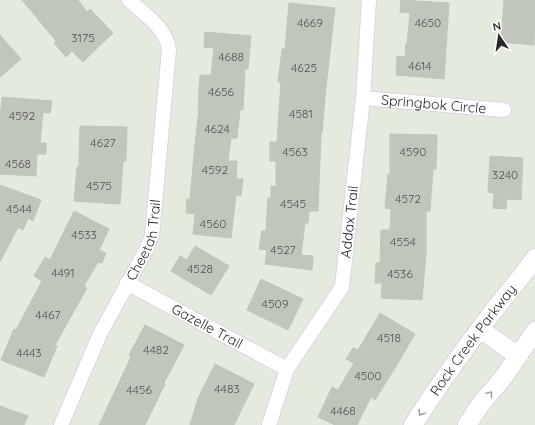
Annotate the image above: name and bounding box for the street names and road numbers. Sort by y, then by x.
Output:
street label: Springbok Circle [380,91,487,117]
street label: Addax Trail [336,185,362,259]
street label: Cheetah Trail [122,198,164,284]
street label: Rock Creek Parkway [426,281,520,399]
street label: Gazelle Trail [168,300,246,353]

